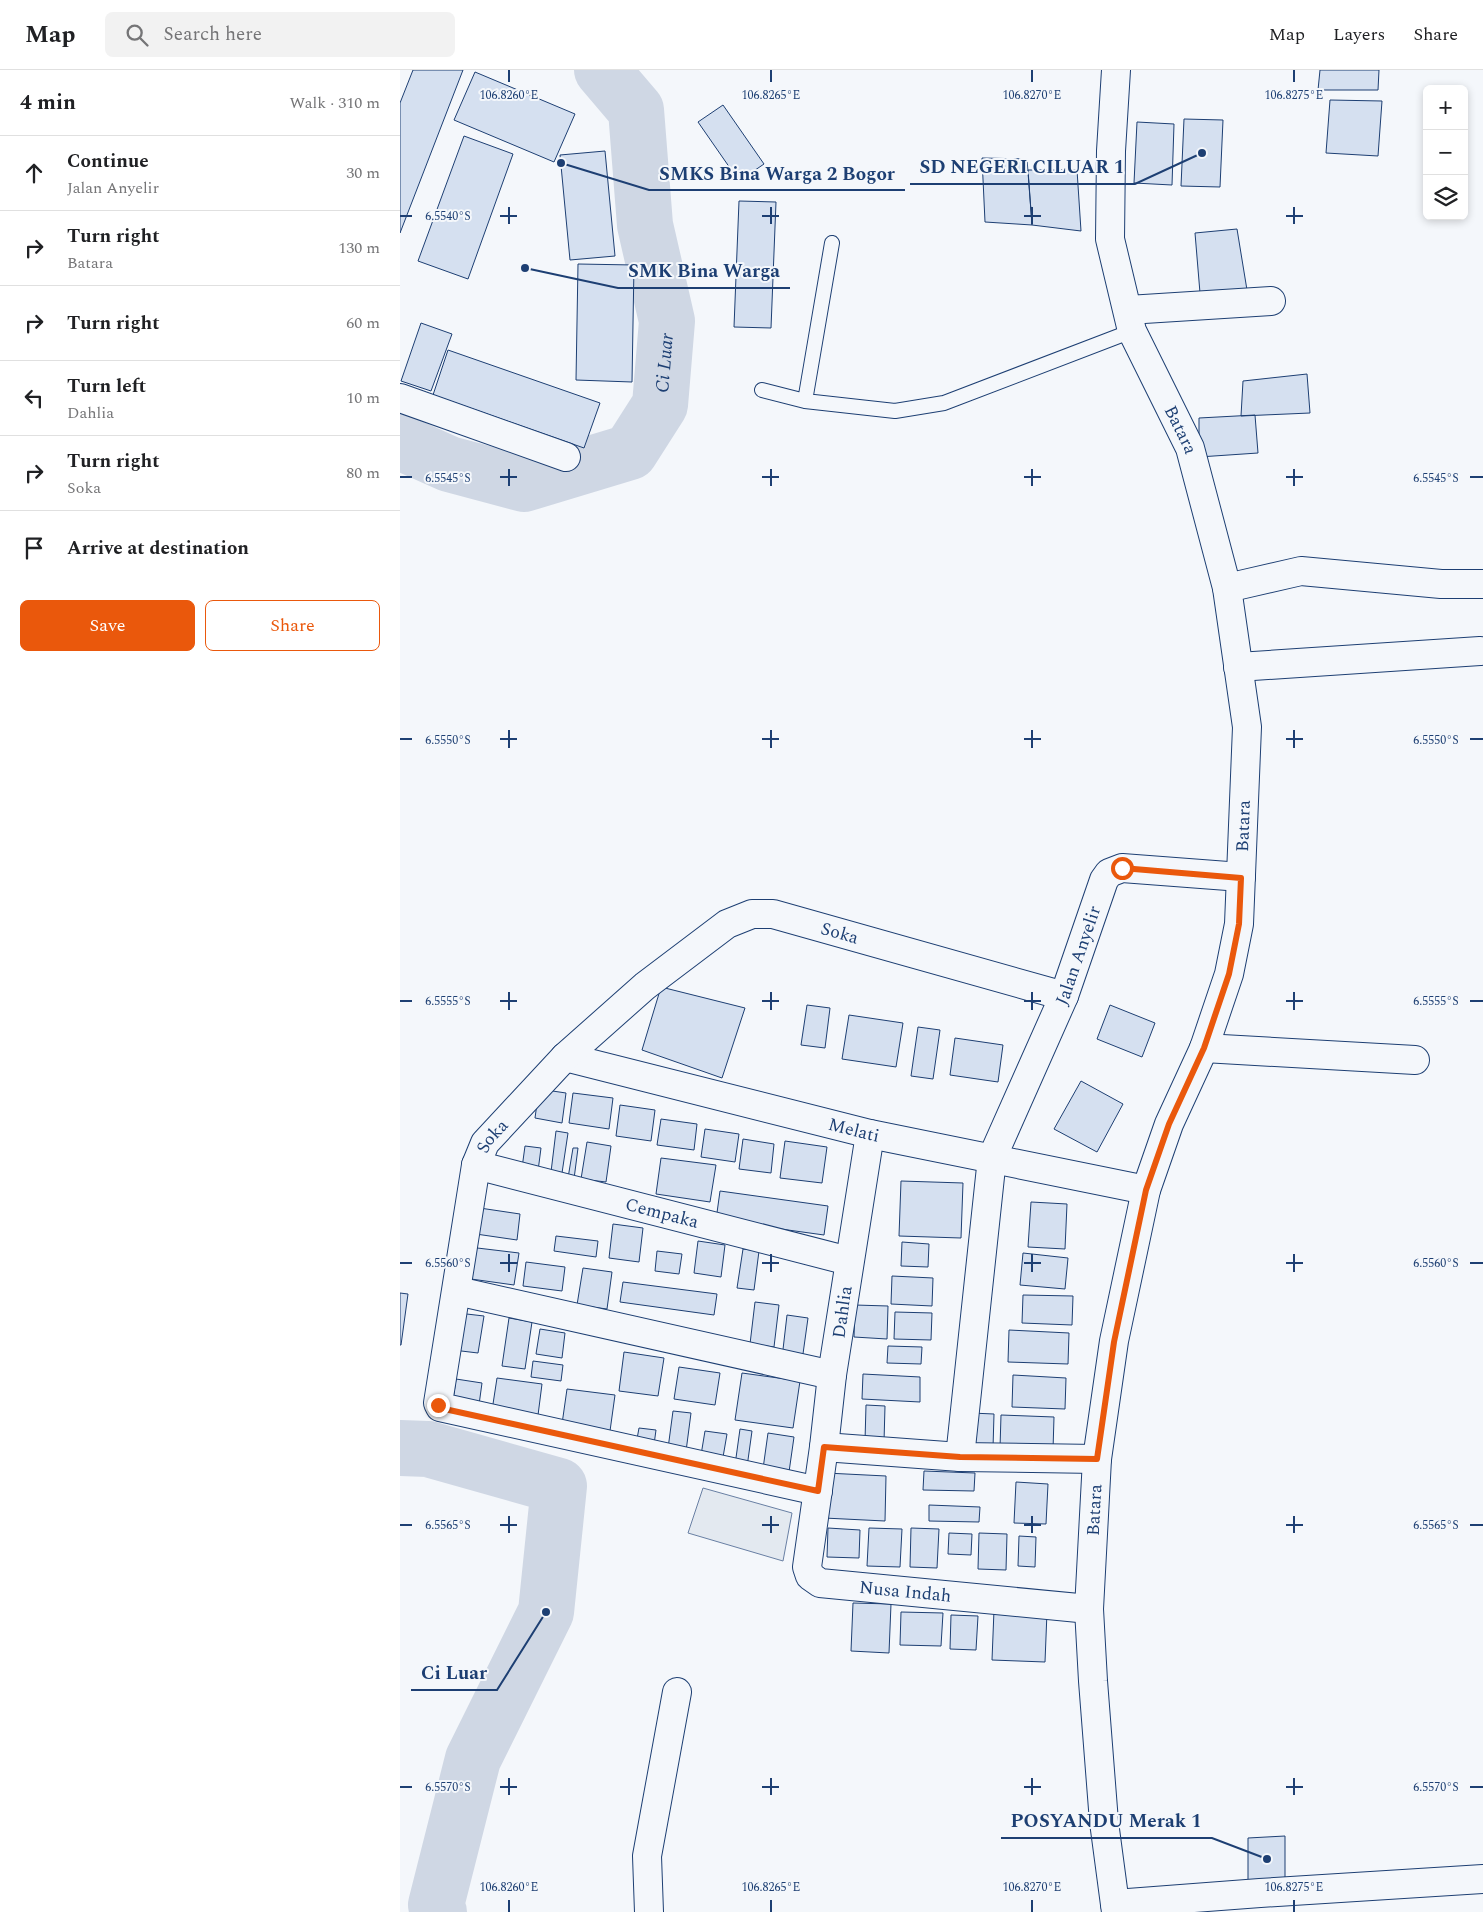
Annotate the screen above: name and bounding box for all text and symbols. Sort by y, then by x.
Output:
search box [105,12,455,57]
text: Map [25,17,75,53]
text: Search here [163,20,262,49]
icon: search [123,21,151,49]
text: Map [1269,21,1305,48]
text: Layers [1333,21,1385,48]
text: Share [1413,21,1458,48]
map controls [1423,85,1468,220]
button: + [1423,85,1468,130]
text: 106.8260°E [480,86,538,105]
text: 106.8265°E [742,86,800,105]
text: 106.8270°E [1003,86,1061,105]
text: 106.8275°E [1265,86,1323,105]
text: 4 min [20,87,76,119]
text: Walk · 310 m [289,91,380,115]
button: − [1423,130,1468,175]
text: Continue [67,147,149,176]
callout: SD NEGERI CILUAR 1 [910,150,1135,184]
text: SD NEGERI CILUAR 1 [919,153,1125,182]
callout: SMKS Bina Warga 2 Bogor [649,156,905,190]
icon: ahead [20,159,48,187]
text: SMKS Bina Warga 2 Bogor [659,160,896,189]
text: 30 m [346,161,380,185]
button: layers [1423,175,1468,220]
text: Jalan Anyelir [67,176,159,200]
text: 6.5540°S [425,207,471,226]
text: Turn right [67,222,160,251]
icon: right [20,234,48,262]
text: 130 m [338,236,380,260]
text: Batara [67,251,113,275]
callout: SMK Bina Warga [618,254,790,288]
text: SMK Bina Warga [628,257,780,286]
icon: right [20,309,48,337]
text: Turn right [67,309,160,338]
text: 60 m [346,311,380,335]
water label: Ci Luar [648,332,682,394]
text: Turn left [67,372,146,401]
icon: left [20,384,48,412]
text: 10 m [346,386,380,410]
text: Dahlia [67,401,114,425]
street label: Batara [1157,401,1204,457]
text: Turn right [67,447,160,476]
icon: right [20,459,48,487]
text: 80 m [346,461,380,485]
text: 6.5545°S [425,469,471,488]
text: 6.5545°S [1413,469,1459,488]
text: Soka [67,476,101,500]
icon: arrive [20,534,48,562]
text: Arrive at destination [67,534,249,563]
button: Save [20,600,195,651]
button: Share [205,600,380,651]
text: 6.5550°S [425,731,471,750]
text: 6.5550°S [1413,731,1459,750]
street label: Batara [1229,799,1258,852]
route start [1111,857,1134,880]
street label: Jalan Anyelir [1049,902,1108,1010]
street label: Soka [818,915,862,952]
text: 6.5555°S [425,992,471,1011]
text: 6.5555°S [1413,992,1459,1011]
street label: Melati [825,1111,882,1150]
street label: Soka [469,1113,515,1157]
street label: Cempaka [622,1191,702,1236]
text: 6.5560°S [425,1254,471,1273]
text: 6.5560°S [1413,1254,1459,1273]
street label: Dahlia [825,1284,860,1340]
route end [427,1394,450,1417]
street label: Batara [1080,1483,1109,1537]
text: 6.5565°S [425,1516,471,1535]
text: 6.5565°S [1413,1516,1459,1535]
street label: Nusa Indah [858,1574,953,1610]
callout: Ci Luar [411,1656,497,1690]
text: Ci Luar [421,1659,488,1688]
text: 6.5570°S [425,1778,471,1797]
text: 6.5570°S [1413,1778,1459,1797]
callout: POSYANDU Merak 1 [1001,1804,1212,1838]
text: POSYANDU Merak 1 [1010,1807,1202,1836]
text: 106.8260°E [480,1878,538,1897]
text: 106.8265°E [742,1878,800,1897]
text: 106.8270°E [1003,1878,1061,1897]
text: 106.8275°E [1265,1878,1323,1897]

